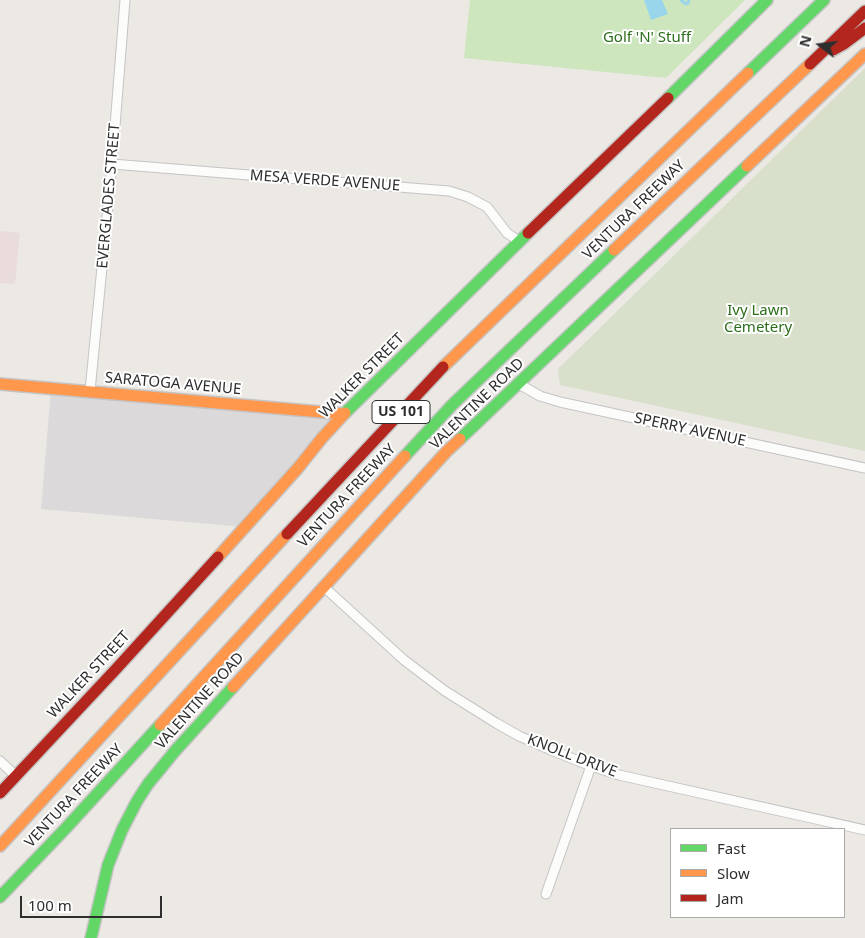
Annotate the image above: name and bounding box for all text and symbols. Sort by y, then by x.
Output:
north arrow [795,20,845,70]
park label: Golf 'N' Stuff [603,29,691,47]
text: N [794,33,816,49]
street label: EVERGLADES STREET [94,123,124,269]
street label: VENTURA FREEWAY [579,157,689,263]
street label: MESA VERDE AVENUE [249,167,401,195]
park label: Ivy Lawn Cemetery [724,302,792,337]
street label: WALKER STREET [316,330,408,422]
street label: VALENTINE ROAD [426,354,528,454]
street label: SARATOGA AVENUE [104,369,242,399]
road number: US 101 [372,401,430,424]
street label: SPERRY AVENUE [633,409,747,451]
street label: VENTURA FREEWAY [294,440,400,552]
street label: WALKER STREET [44,628,134,722]
street label: VALENTINE ROAD [152,649,248,753]
street label: KNOLL DRIVE [525,731,619,781]
street label: VENTURA FREEWAY [21,740,127,852]
legend [670,828,845,918]
text: Fast [717,838,746,858]
text: Slow [717,863,750,883]
scale bar [22,886,165,918]
text: Jam [717,888,744,908]
text: 100 m [28,895,72,915]

